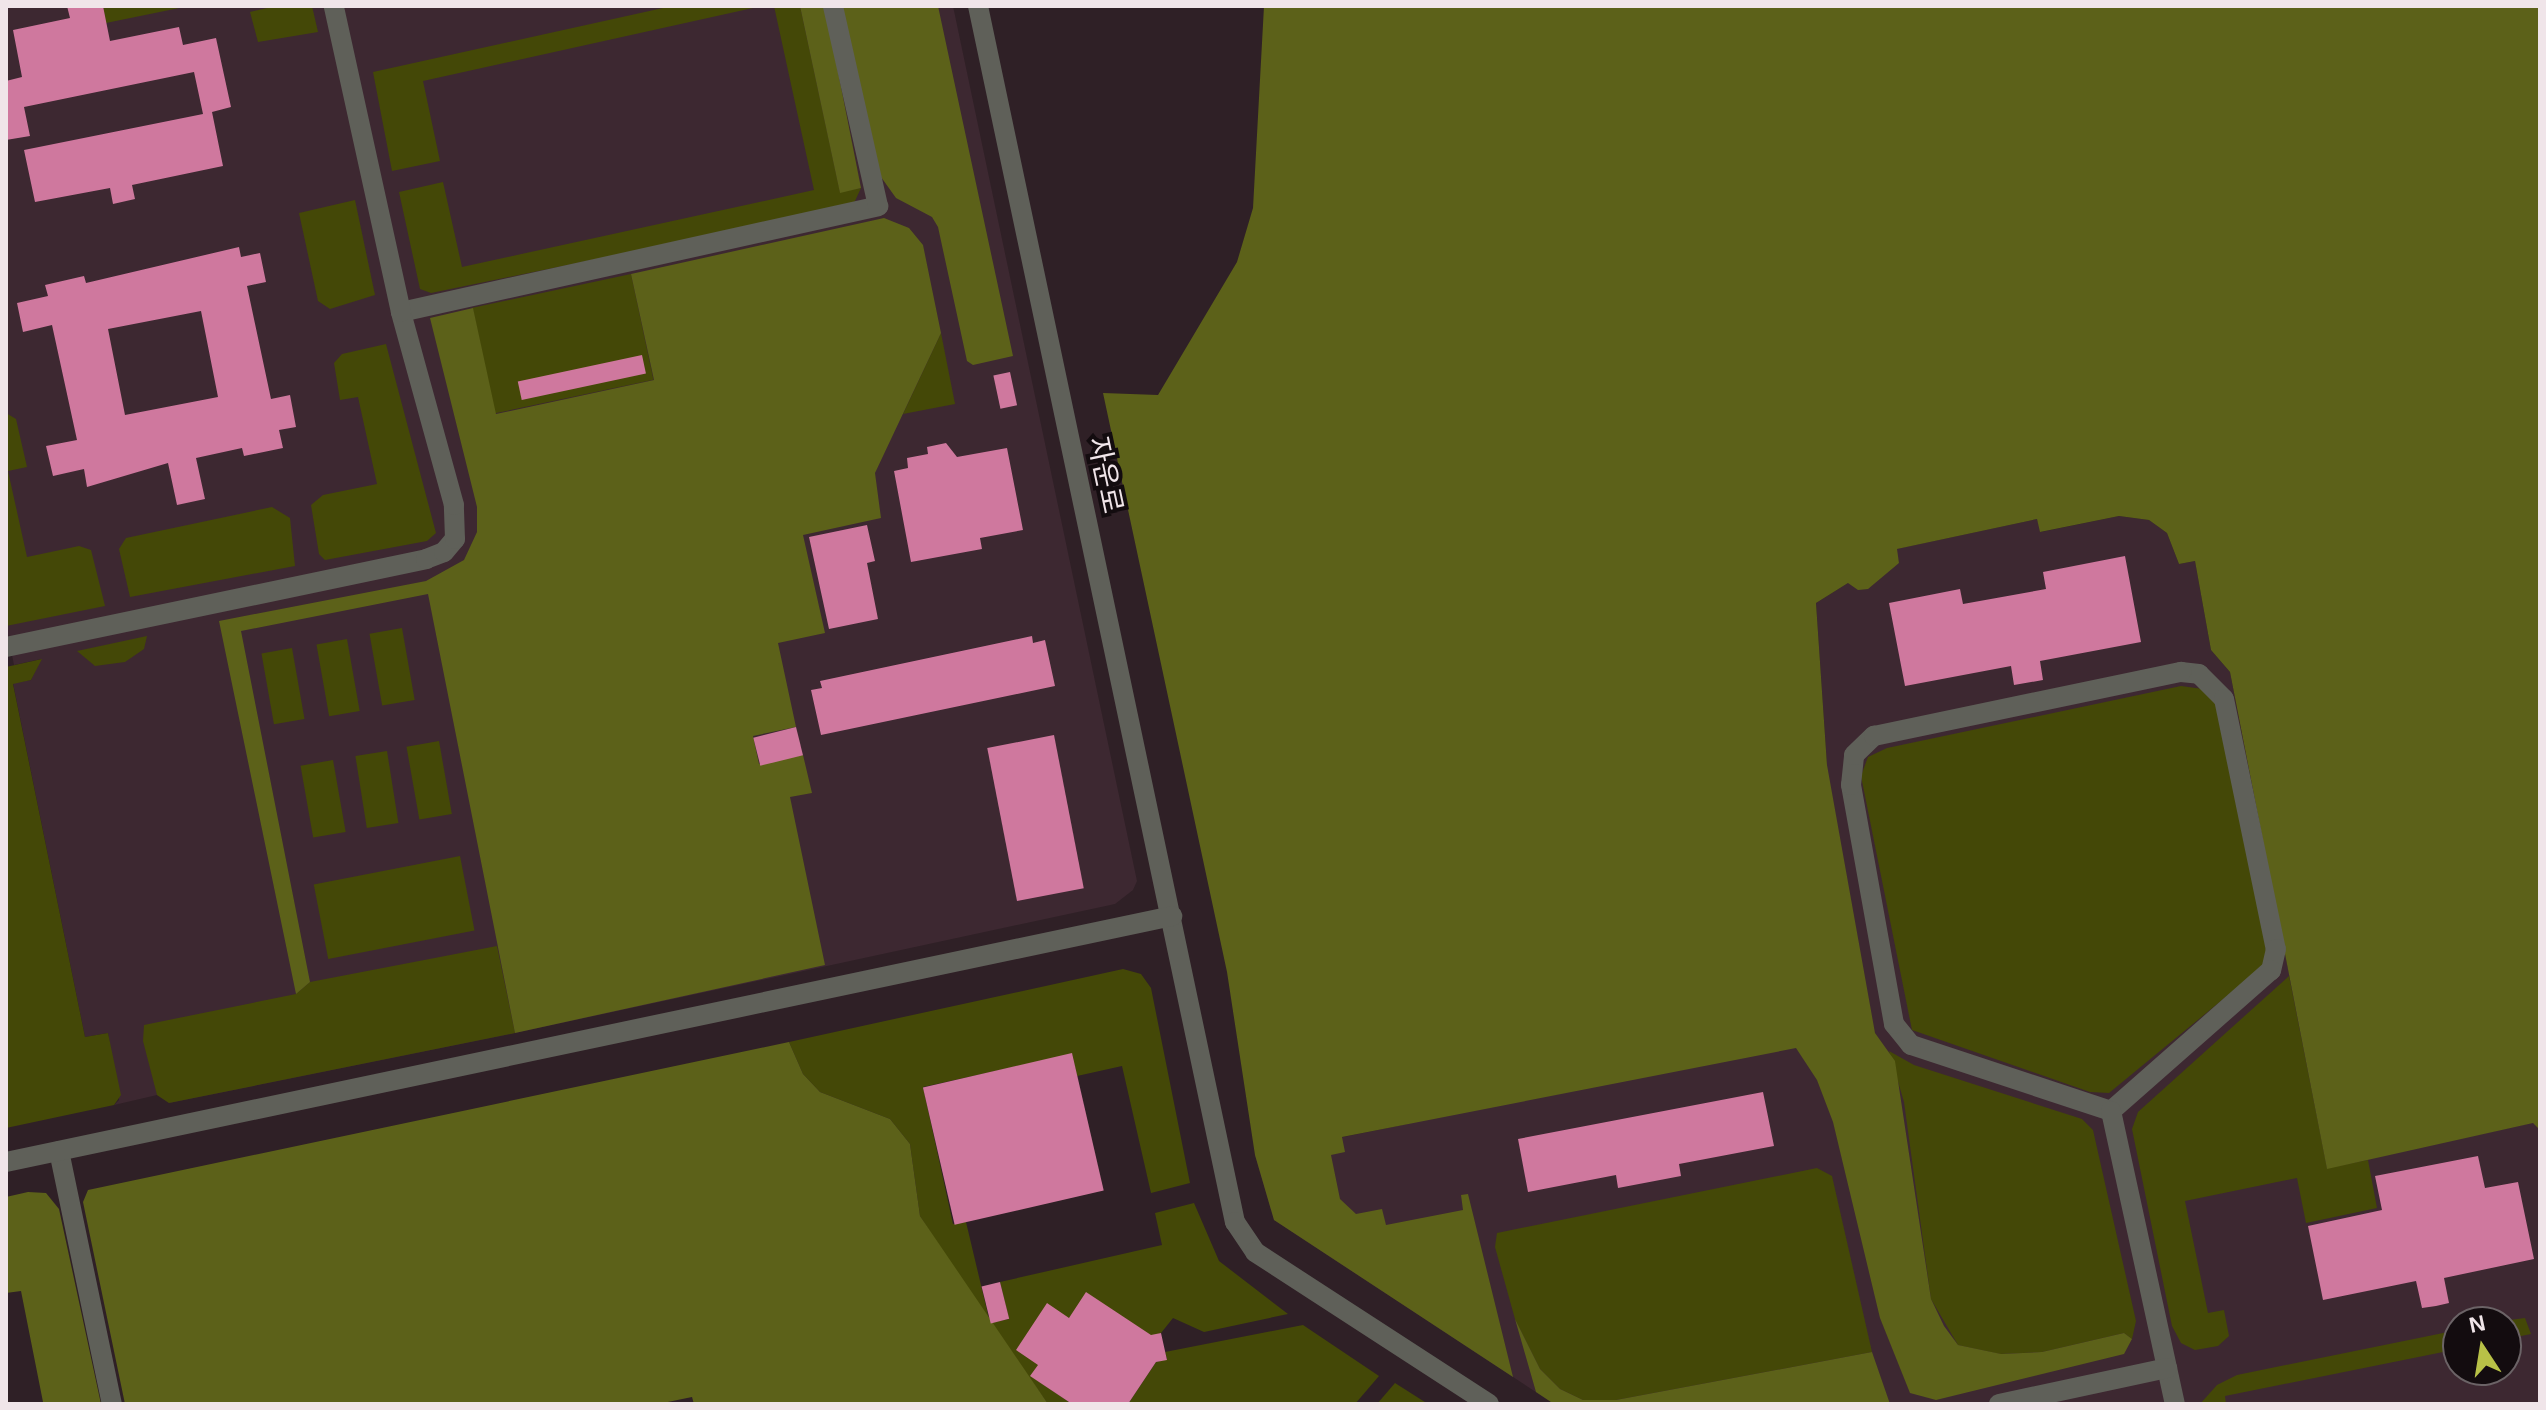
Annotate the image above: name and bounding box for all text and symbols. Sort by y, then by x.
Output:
street label: 자운로 [1081,434,1129,516]
north arrow [2442,1306,2522,1386]
text: N [2467,1310,2488,1338]

